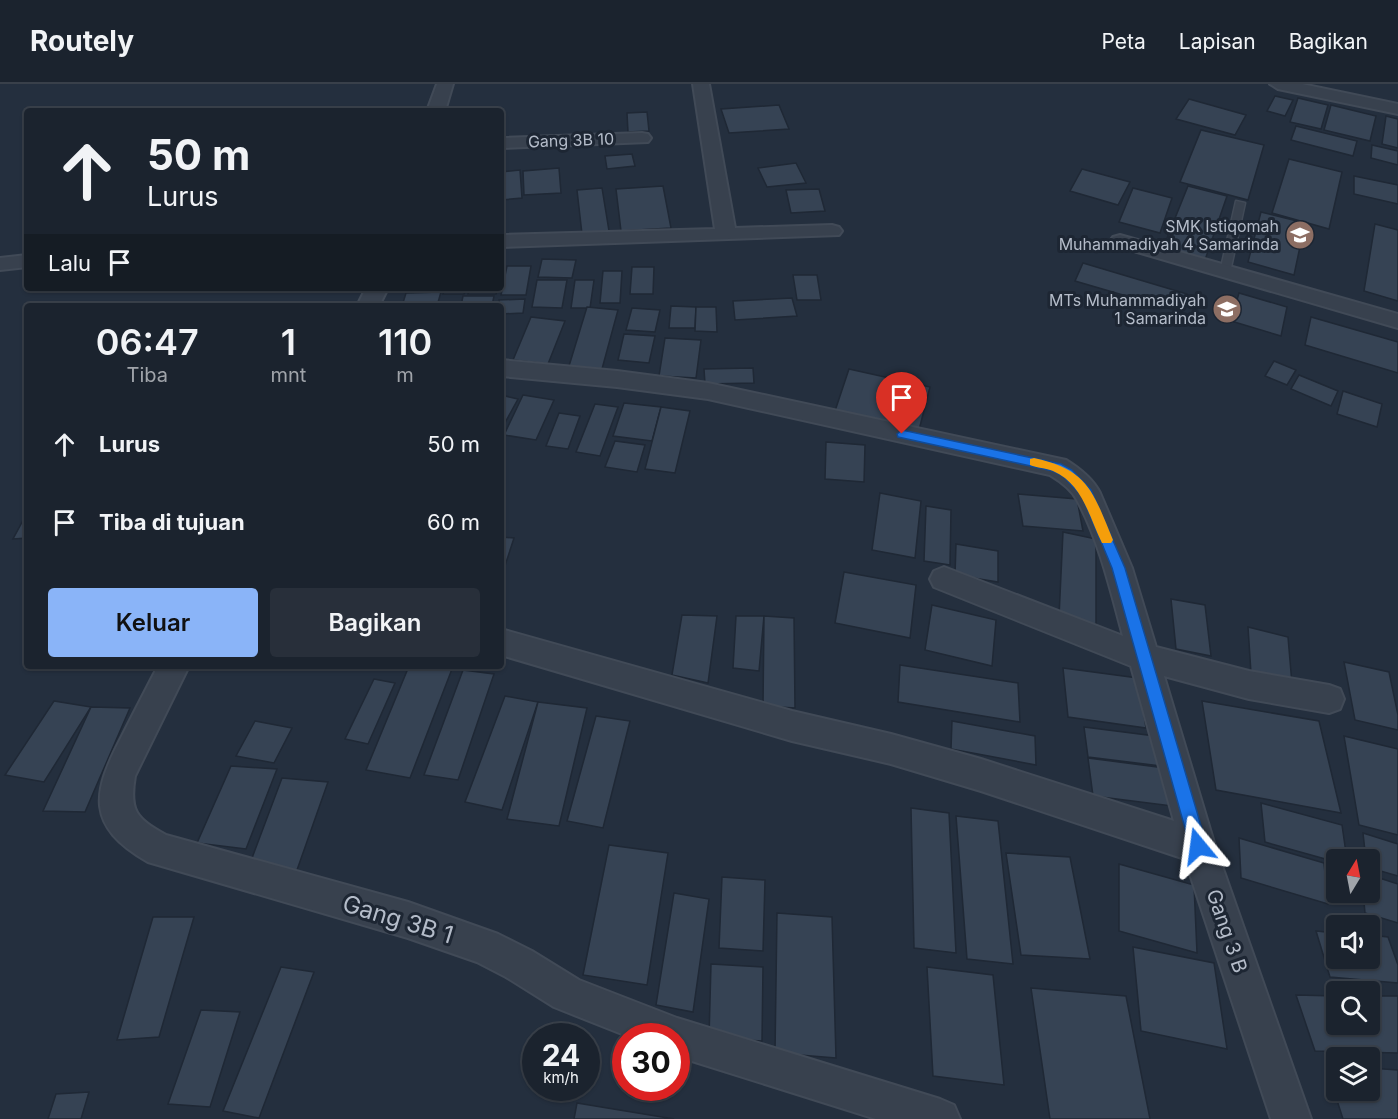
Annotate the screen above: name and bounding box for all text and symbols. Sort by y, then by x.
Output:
text: Routely [30,24,134,58]
text: Peta [1102,29,1146,54]
text: Lapisan [1179,29,1256,54]
text: Bagikan [1289,29,1368,54]
text: 50 m [147,129,250,180]
street label: Gang 3B 10 [528,129,614,151]
icon: ahead [48,132,126,210]
text: Lurus [147,180,219,213]
place label: SMK Istiqomah Muhammadiyah 4 Samarinda [1059,216,1279,254]
school or university icon: SMK Istiqomah Muhammadiyah 4 Samarinda [1284,219,1316,251]
icon: arrive [103,246,136,279]
text: Lalu [48,250,91,276]
place label: MTs Muhammadiyah 1 Samarinda [1049,290,1206,328]
school or university icon: MTs Muhammadiyah 1 Samarinda [1211,293,1243,325]
text: 06:47 [96,320,199,364]
text: 1 [281,320,296,364]
text: 110 [378,320,432,364]
text: Tiba [126,363,168,387]
text: mnt [270,363,306,387]
text: m [396,363,414,387]
pin [876,372,927,434]
icon: arrive [885,381,918,414]
icon: ahead [48,428,81,461]
text: Lurus [99,431,160,457]
text: 50 m [427,431,480,457]
icon: arrive [48,506,81,539]
text: Tiba di tujuan [99,509,245,535]
text: 60 m [427,509,480,535]
button: Keluar [48,588,258,657]
button: Bagikan [270,588,480,657]
position arrow [1166,814,1230,878]
north arrow [1326,849,1380,903]
map controls [1326,849,1380,1101]
street label: Gang 3 B [1202,886,1252,976]
street label: Gang 3B 1 [339,888,457,950]
button: sound [1326,915,1380,969]
button: search [1326,981,1380,1035]
speed limit sign: 30 [612,1023,690,1101]
text: 24 [542,1037,580,1073]
button: layers [1326,1047,1380,1101]
text: km/h [543,1068,579,1087]

